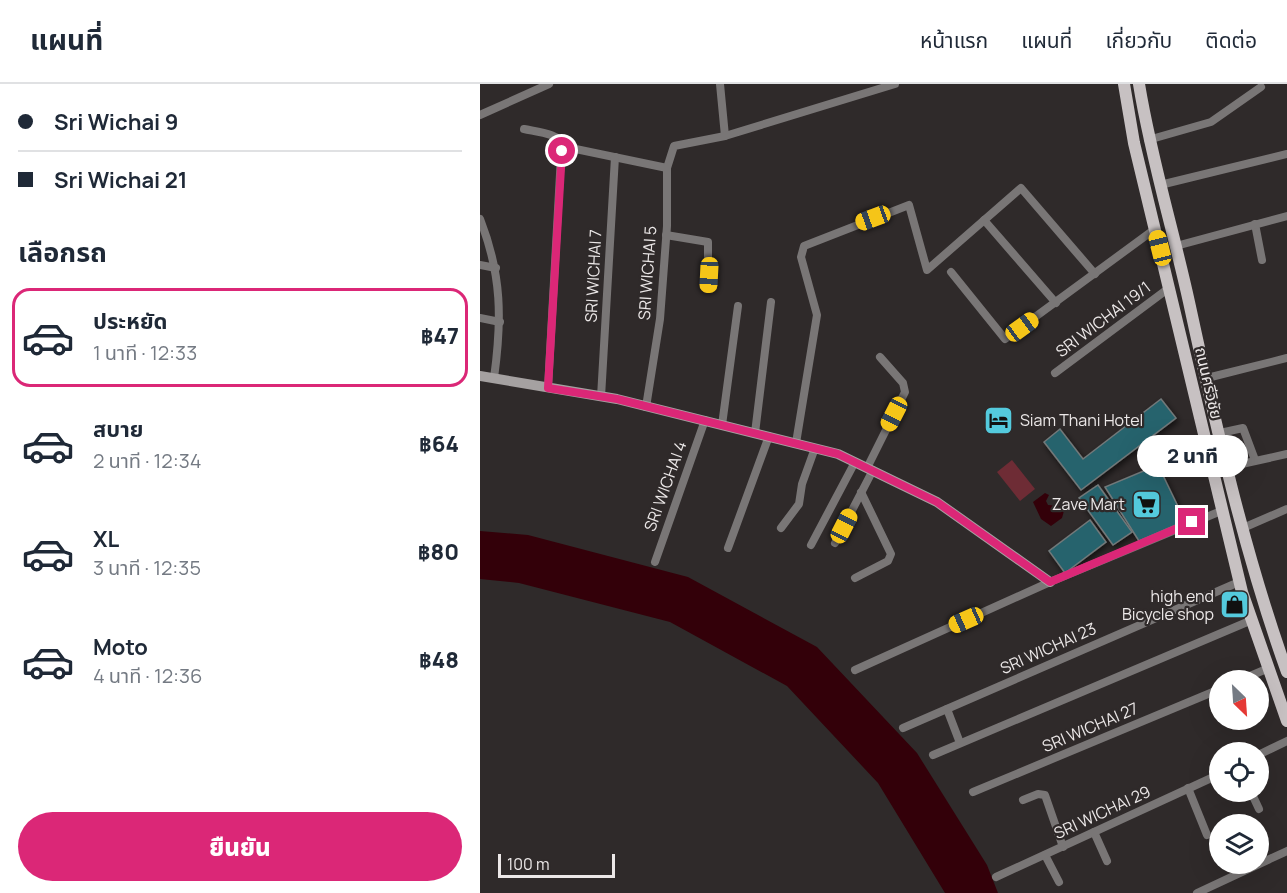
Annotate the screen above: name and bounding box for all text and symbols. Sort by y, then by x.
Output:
text: แผนที่ [30,20,103,58]
text: หน้าแรก [920,26,988,54]
text: แผนที่ [1021,26,1072,54]
text: เกี่ยวกับ [1105,26,1172,54]
text: ติดต่อ [1205,26,1257,54]
text: Sri Wichai 9 [54,107,178,137]
route start [548,137,575,164]
text: Sri Wichai 21 [54,165,187,195]
car [853,203,893,233]
street label: SRI WICHAI 5 [633,225,661,321]
car [1147,228,1173,268]
street label: SRI WICHAI 7 [580,229,606,323]
text: เลือกรถ [18,233,107,270]
car [699,257,719,293]
street label: SRI WICHAI 19/1 [1051,276,1155,362]
text: ประหยัด [93,306,168,336]
car [1002,309,1042,345]
icon: car [21,311,75,365]
text: ฿47 [421,321,459,351]
text: 1 นาที · 12:33 [93,339,197,366]
street label: ถนนศรีวิชัย [1190,345,1228,421]
car [878,394,910,434]
hotel icon: Siam Thani Hotel [983,404,1015,436]
place label: Siam Thani Hotel [1020,409,1143,431]
text: สบาย [93,414,143,444]
icon: car [21,419,75,473]
text: ฿64 [419,429,459,459]
callout: 2 นาที [1136,435,1248,477]
street label: SRI WICHAI 4 [639,438,691,534]
text: 2 นาที [1167,442,1218,469]
text: 2 นาที · 12:34 [93,447,202,474]
supermarket icon: Zave Mart [1130,488,1162,520]
place label: Zave Mart [1052,493,1125,515]
car [828,506,860,546]
route end [1178,508,1205,535]
text: XL [93,524,119,554]
icon: car [21,527,75,581]
text: ฿80 [418,537,459,567]
text: 3 นาที · 12:35 [93,554,201,581]
place label: high end Bicycle shop [1122,585,1214,625]
shop icon: high end Bicycle shop [1219,589,1251,621]
car [946,604,986,636]
street label: SRI WICHAI 23 [996,617,1100,679]
text: Moto [93,632,148,662]
icon: car [21,635,75,689]
text: ฿48 [419,645,459,675]
text: 4 นาที · 12:36 [93,662,203,689]
north arrow [1209,670,1269,730]
map controls [1209,670,1269,874]
street label: SRI WICHAI 27 [1039,697,1141,757]
button: locate [1209,742,1269,802]
street label: SRI WICHAI 29 [1050,780,1154,844]
button: ยืนยัน [18,812,462,881]
button: layers [1209,814,1269,874]
scale bar [498,851,615,878]
text: 100 m [507,853,550,875]

